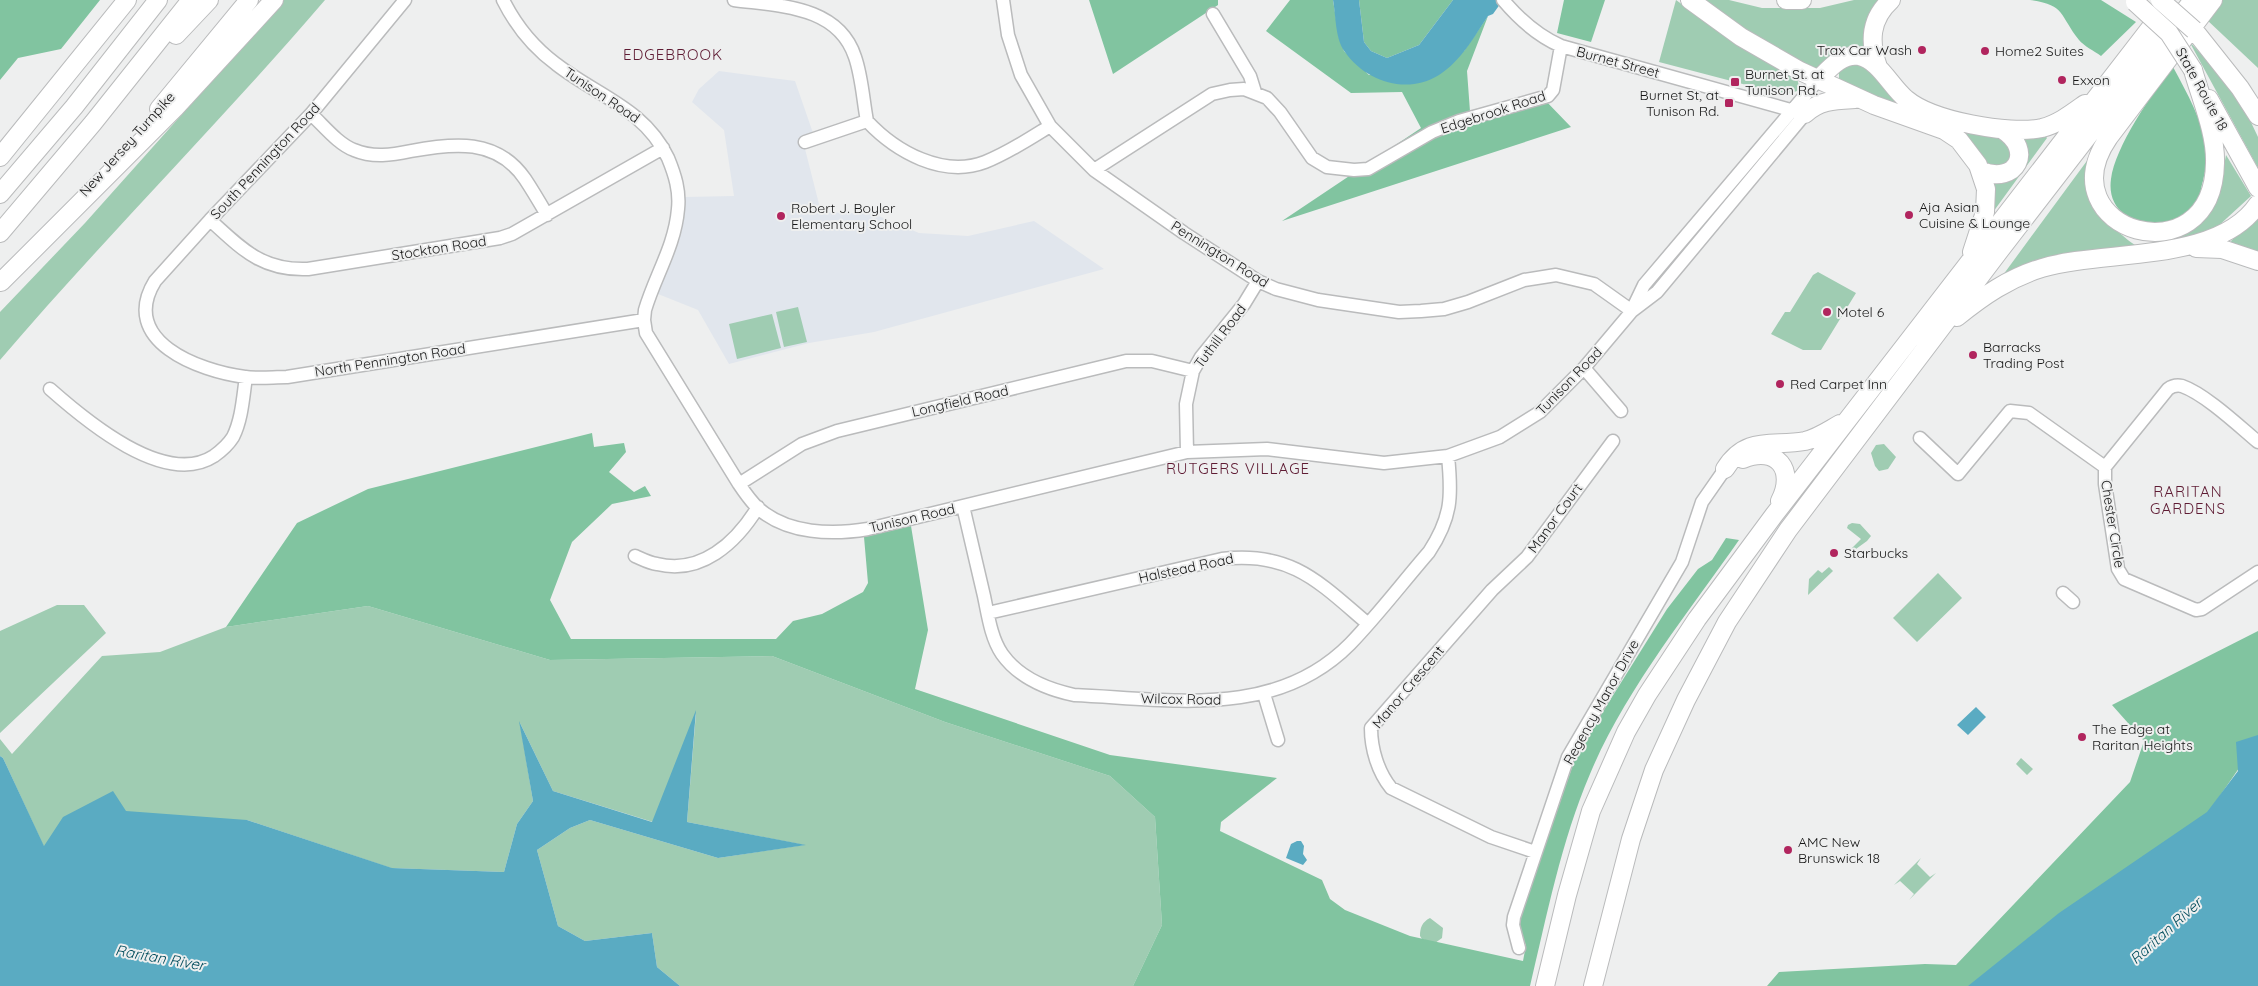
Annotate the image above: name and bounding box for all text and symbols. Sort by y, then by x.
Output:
place label: Trax Car Wash [1817,41,1912,59]
street label: Burnet Street [1574,42,1662,82]
place label: Home2 Suites [1995,42,2084,60]
marker: Trax Car Wash [1916,44,1928,56]
street label: State Route 18 [2172,44,2232,134]
district label: EDGEBROOK [623,45,723,64]
marker: Home2 Suites [1979,45,1991,57]
street label: Tunison Road [561,63,643,127]
place label: Burnet St. at Tunison Rd. [1745,65,1824,99]
place label: Exxon [2072,71,2110,89]
marker: Exxon [2056,74,2068,86]
marker: Burnet St. at Tunison Rd. [1729,76,1741,88]
place label: Burnet St, at Tunison Rd. [1640,86,1719,120]
street label: Edgebrook Road [1438,87,1548,137]
street label: New Jersey Turnpike [75,88,179,200]
marker: Burnet St, at Tunison Rd. [1723,97,1735,109]
street label: South Pennington Road [206,99,324,223]
place label: Aja Asian Cuisine & Lounge [1919,198,2030,232]
place label: Robert J. Boyler Elementary School [791,199,912,233]
marker: Aja Asian Cuisine & Lounge [1903,209,1915,221]
marker: Robert J. Boyler Elementary School [775,210,787,222]
street label: Pennington Road [1168,217,1272,291]
street label: Stockton Road [390,232,488,264]
street label: Tuthill Road [1190,300,1250,372]
place label: Motel 6 [1837,303,1885,321]
marker: Motel 6 [1821,306,1833,318]
place label: Barracks Trading Post [1983,338,2065,372]
street label: North Pennington Road [313,339,467,381]
street label: Tunison Road [1532,343,1606,419]
marker: Barracks Trading Post [1967,349,1979,361]
place label: Red Carpet Inn [1790,375,1887,393]
marker: Red Carpet Inn [1774,378,1786,390]
street label: Longfield Road [910,381,1010,421]
district label: RUTGERS VILLAGE [1166,459,1310,478]
street label: Chester Circle [2097,479,2129,569]
street label: Manor Court [1524,480,1586,556]
district label: RARITAN GARDENS [2150,482,2226,518]
street label: Tunison Road [867,499,957,537]
place label: Starbucks [1844,544,1908,562]
marker: Starbucks [1828,547,1840,559]
street label: Halstead Road [1137,549,1235,587]
street label: Regency Manor Drive [1559,636,1643,768]
street label: Manor Crescent [1368,642,1448,732]
street label: Wilcox Road [1141,689,1221,709]
place label: The Edge at Raritan Heights [2092,720,2193,754]
marker: The Edge at Raritan Heights [2076,731,2088,743]
place label: AMC New Brunswick 18 [1798,833,1880,867]
marker: AMC New Brunswick 18 [1782,844,1794,856]
water label: Raritan River [2126,892,2207,968]
water label: Raritan River [114,940,208,975]

